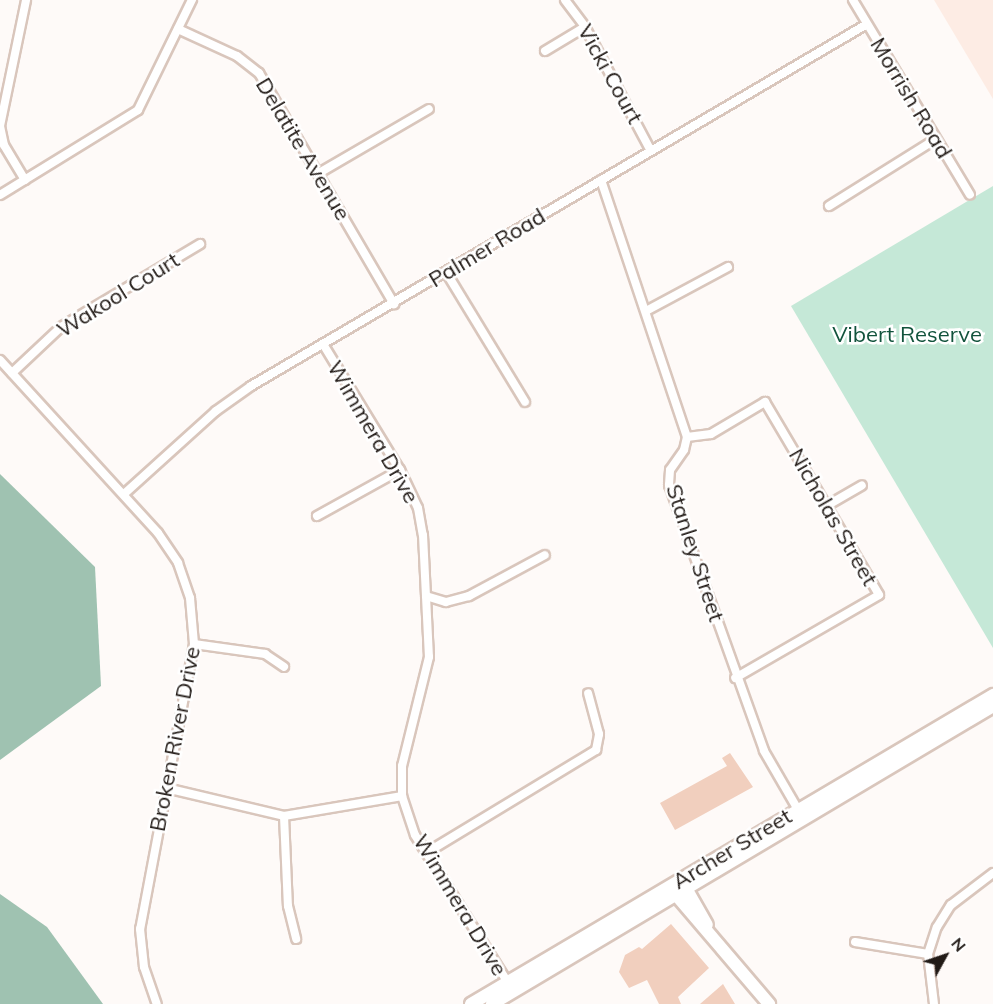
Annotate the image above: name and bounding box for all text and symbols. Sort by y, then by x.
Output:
street label: Vicki Court [572,20,648,128]
street label: Morrish Road [865,33,957,163]
street label: Delatite Avenue [250,73,356,225]
street label: Palmer Road [424,203,550,293]
street label: Wakool Court [52,247,184,343]
park label: Vibert Reserve [832,322,982,348]
street label: Wimmera Drive [322,356,424,508]
street label: Nicholas Street [783,444,883,590]
street label: Stanley Street [660,481,730,625]
street label: Broken River Drive [144,644,206,834]
street label: Archer Street [668,803,796,895]
street label: Wimmera Drive [407,830,513,980]
north arrow [915,926,975,986]
text: N [947,933,970,955]

